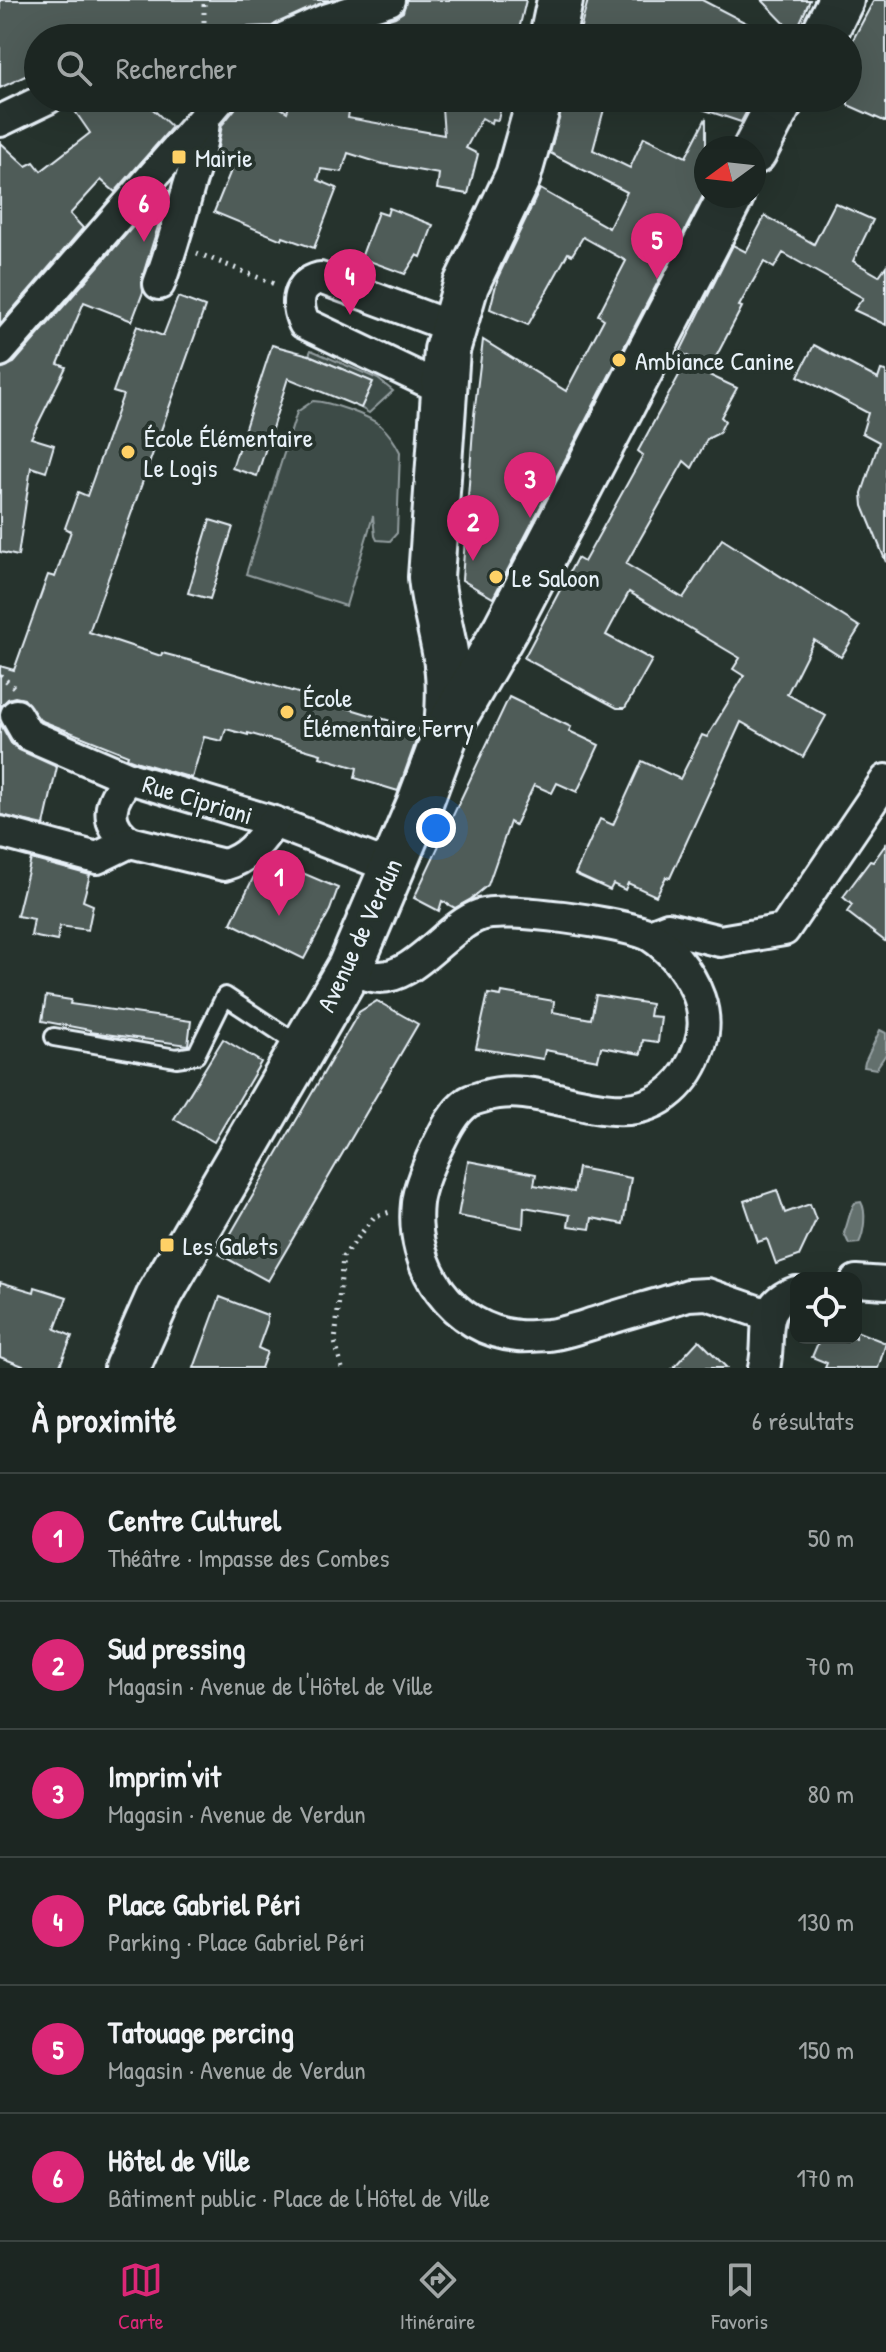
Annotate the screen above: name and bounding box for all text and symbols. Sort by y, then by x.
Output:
search box [24,24,862,112]
icon: search [52,46,96,90]
text: Rechercher [116,48,237,88]
north arrow [694,136,766,208]
place label: Mairie [195,140,253,175]
marker: Mairie [170,148,188,166]
pin: 6 [118,176,170,242]
pin: 5 [631,213,683,279]
pin: 4 [324,249,376,315]
place label: Ambiance Canine [635,343,794,378]
marker: Ambiance Canine [610,351,628,369]
place label: École Élémentaire Le Logis [144,420,313,485]
marker: École Élémentaire Le Logis [119,443,137,461]
pin: 3 [504,452,556,518]
pin: 2 [447,495,499,561]
place label: Le Saloon [512,560,600,595]
marker: Le Saloon [487,568,505,586]
place label: École Élémentaire Ferry [303,680,474,745]
marker: École Élémentaire Ferry [278,703,296,721]
street label: Rue Cipriani [139,766,257,832]
your location [416,808,456,848]
pin: 1 [253,850,305,916]
street label: Avenue de Verdun [308,853,410,1017]
place label: Les Galets [183,1228,278,1263]
marker: Les Galets [158,1236,176,1254]
map controls [790,1272,862,1344]
button: locate [790,1272,862,1344]
text: À proximité [32,1397,177,1443]
text: 6 résultats [752,1403,854,1438]
text: Centre Culturel [108,1500,281,1540]
text: 1 [53,1520,63,1555]
text: 50 m [808,1520,854,1555]
text: Théâtre · Impasse des Combes [108,1540,390,1575]
text: Sud pressing [108,1628,245,1668]
text: 2 [52,1648,64,1683]
text: 70 m [806,1648,854,1683]
text: Magasin · Avenue de l'Hôtel de Ville [108,1668,433,1703]
text: Imprim'vit [108,1756,221,1796]
text: 3 [52,1776,64,1811]
text: 80 m [807,1776,854,1811]
text: Magasin · Avenue de Verdun [108,1796,366,1831]
text: Place Gabriel Péri [108,1884,301,1924]
text: 4 [53,1904,63,1939]
text: 130 m [798,1904,854,1939]
text: Parking · Place Gabriel Péri [108,1924,365,1959]
text: Tatouage percing [108,2012,294,2052]
text: 5 [53,2032,64,2067]
text: 150 m [798,2032,854,2067]
text: Magasin · Avenue de Verdun [108,2052,366,2087]
text: Hôtel de Ville [108,2140,250,2180]
text: 6 [53,2160,63,2195]
text: 170 m [796,2160,854,2195]
text: Bâtiment public · Place de l'Hôtel de Ville [108,2180,490,2215]
tab: Carte [118,2258,164,2336]
tab: Itinéraire [400,2258,475,2336]
tab: Favoris [712,2258,768,2336]

